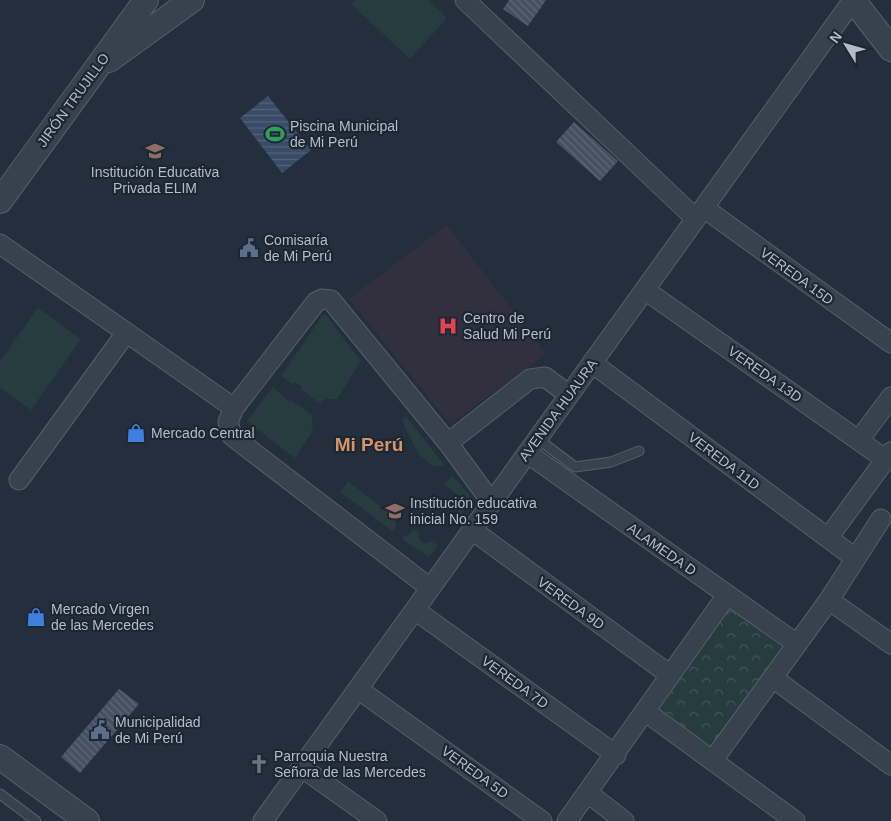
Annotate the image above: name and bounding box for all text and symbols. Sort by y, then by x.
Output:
north arrow [821,20,871,70]
text: N [826,28,845,46]
street label: JIRÓN TRUJILLO [34,50,112,150]
place label: Piscina Municipal de Mi Perú [290,118,398,150]
sports icon: Piscina Municipal de Mi Perú [264,123,286,145]
school or university icon: Institución Educativa Privada ELIM [144,140,166,162]
place label: Institución Educativa Privada ELIM [91,164,219,196]
place label: Comisaría de Mi Perú [264,232,332,264]
public building icon: Comisaría de Mi Perú [238,237,260,259]
street label: VEREDA 15D [757,244,837,308]
place label: Centro de Salud Mi Perú [463,310,551,342]
hospital icon: Centro de Salud Mi Perú [437,315,459,337]
street label: VEREDA 13D [725,343,805,405]
street label: AVENIDA HUAURA [515,355,601,464]
shop icon: Mercado Central [125,422,147,444]
place label: Mercado Central [151,425,255,441]
street label: VEREDA 11D [685,429,763,493]
district label: Mi Perú [335,434,403,455]
place label: Institución educativa inicial No. 159 [410,495,537,527]
school or university icon: Institución educativa inicial No. 159 [384,500,406,522]
street label: ALAMEDA D [625,519,699,579]
street label: VEREDA 9D [535,573,607,633]
place label: Mercado Virgen de las Mercedes [51,601,154,633]
shop icon: Mercado Virgen de las Mercedes [25,606,47,628]
street label: VEREDA 7D [479,652,551,712]
place label: Municipalidad de Mi Perú [115,714,201,746]
public building icon: Municipalidad de Mi Perú [89,719,111,741]
street label: VEREDA 5D [439,742,511,802]
place label: Parroquia Nuestra Señora de las Mercedes [274,748,426,780]
church icon: Parroquia Nuestra Señora de las Mercedes [248,753,270,775]

